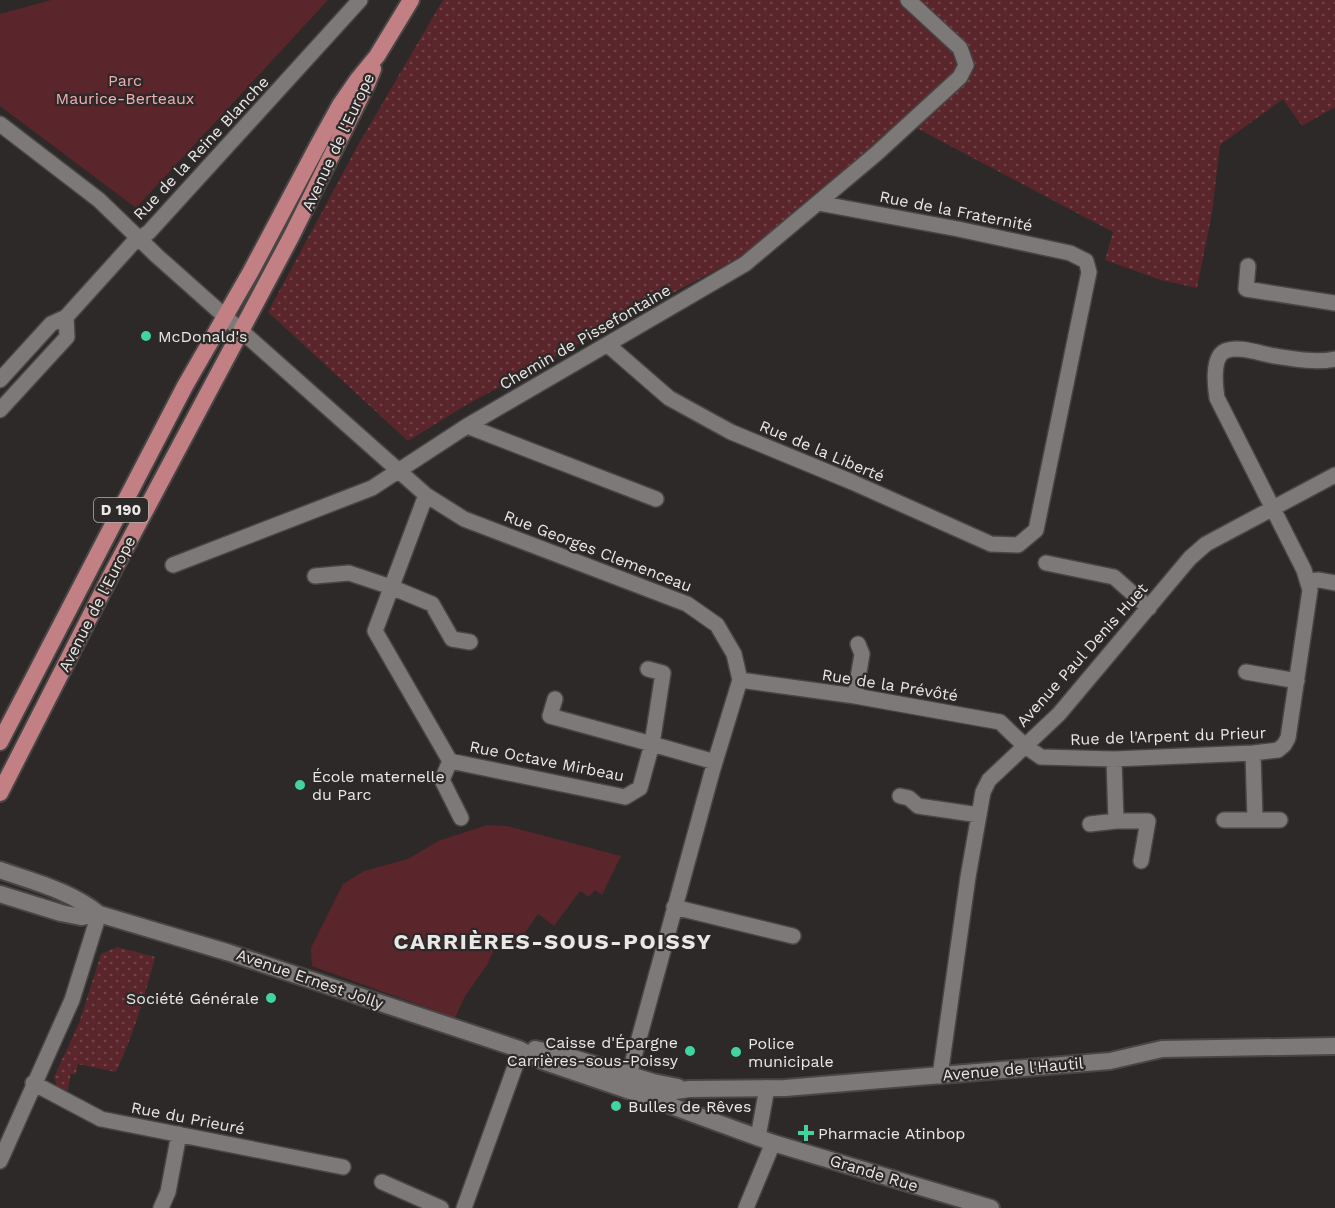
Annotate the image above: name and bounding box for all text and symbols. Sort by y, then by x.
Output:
street label: Avenue de l'Europe [298,70,378,214]
park label: Parc Maurice-Berteaux [56,71,194,108]
street label: Rue de la Reine Blanche [129,72,273,224]
street label: Rue de la Fraternité [878,187,1034,235]
street label: Chemin de Pissefontaine [496,280,674,394]
place label: McDonald's [158,327,248,346]
marker: McDonald's [139,329,153,343]
street label: Rue de la Liberté [757,416,887,486]
road number: D 190 [94,498,148,522]
street label: Rue Georges Clemenceau [501,506,695,596]
street label: Avenue de l'Europe [54,533,140,675]
street label: Avenue Paul Denis Huet [1013,579,1152,731]
street label: Rue de la Prévôté [821,665,959,705]
street label: Rue de l'Arpent du Prieur [1070,723,1267,749]
street label: Rue Octave Mirbeau [468,737,626,785]
place label: École maternelle du Parc [312,767,445,804]
marker: École maternelle du Parc [293,778,307,792]
district label: CARRIÈRES-SOUS-POISSY [393,929,713,954]
street label: Avenue Ernest Jolly [234,945,387,1013]
place label: Société Générale [126,989,259,1008]
marker: Société Générale [264,991,278,1005]
place label: Caisse d'Épargne Carrières-sous-Poissy [507,1033,679,1070]
place label: Police municipale [748,1034,834,1071]
marker: Caisse d'Épargne Carrières-sous-Poissy [683,1044,697,1058]
marker: Police municipale [729,1045,743,1059]
street label: Avenue de l'Hautil [942,1053,1084,1085]
place label: Bulles de Rêves [628,1097,751,1116]
street label: Rue du Prieuré [129,1098,247,1138]
marker: Bulles de Rêves [609,1099,623,1113]
place label: Pharmacie Atinbop [818,1124,965,1143]
marker: Pharmacie Atinbop [799,1126,813,1140]
street label: Grande Rue [828,1151,920,1195]

